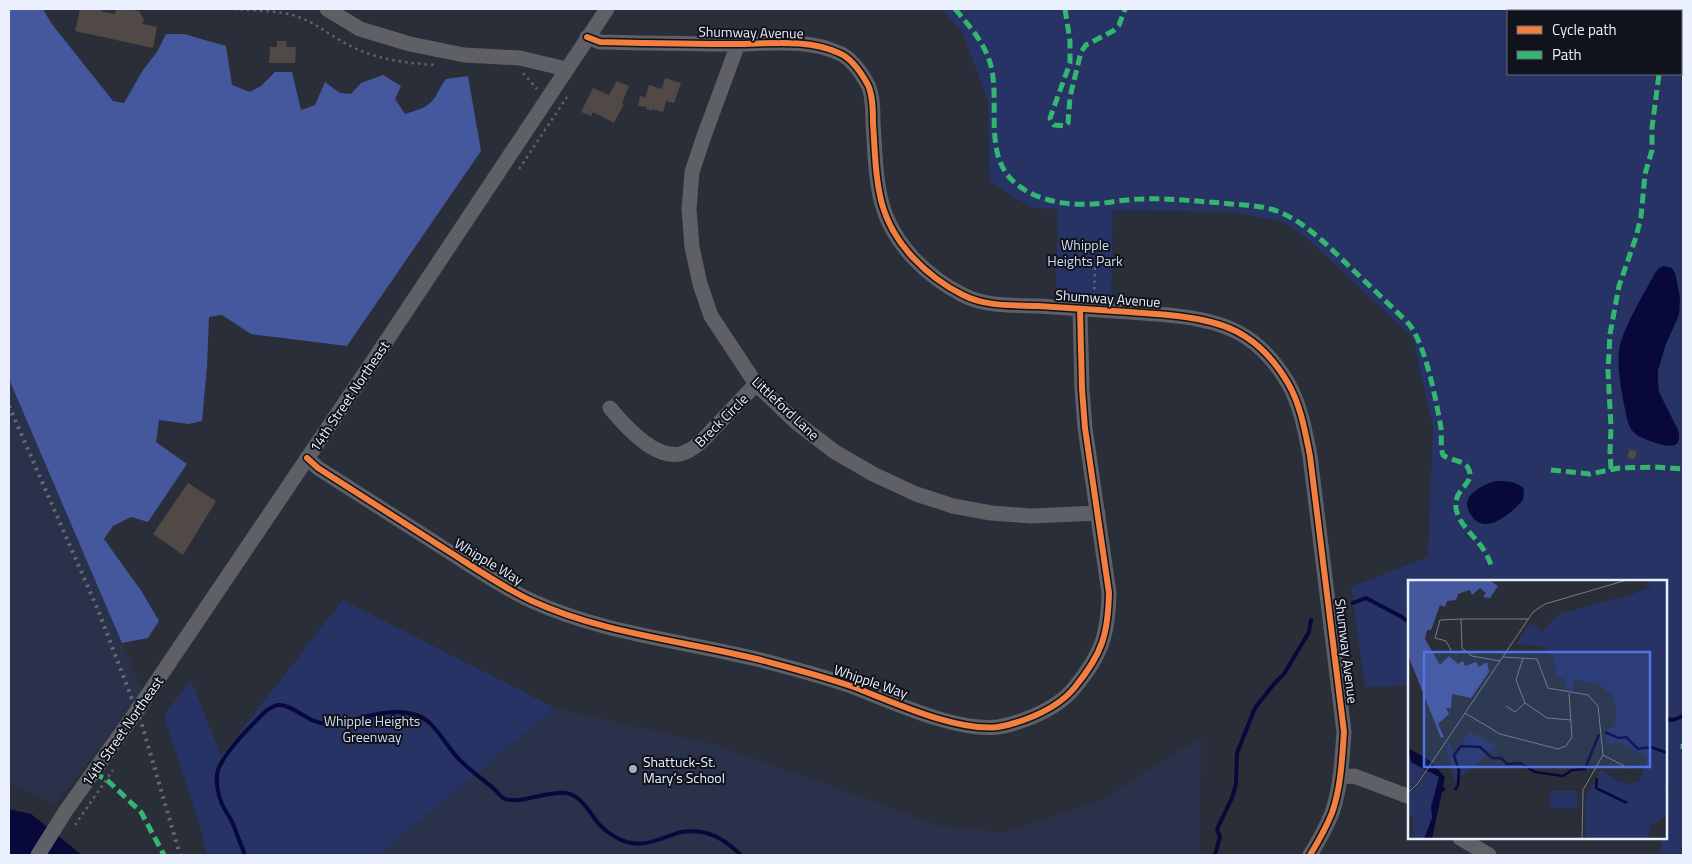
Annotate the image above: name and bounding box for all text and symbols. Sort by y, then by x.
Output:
legend [1507,10,1682,75]
text: Cycle path [1552,18,1617,41]
street label: Shumway Avenue [698,21,804,43]
text: Path [1552,43,1582,66]
park label: Whipple Heights Park [1047,234,1123,271]
street label: Shumway Avenue [1055,284,1161,312]
street label: 14th Street Northeast [304,336,394,456]
street label: Littleford Lane [748,371,824,445]
street label: Breck Circle [690,389,752,451]
street label: Whipple Way [451,532,528,590]
inset map [1408,580,1667,839]
street label: Shumway Avenue [1330,597,1364,705]
street label: Whipple Way [831,659,911,704]
street label: 14th Street Northeast [76,672,168,790]
park label: Whipple Heights Greenway [324,710,420,747]
place label: Shattuck-St. Mary’s School [643,751,725,788]
marker: Shattuck-St. Mary’s School [627,763,639,775]

